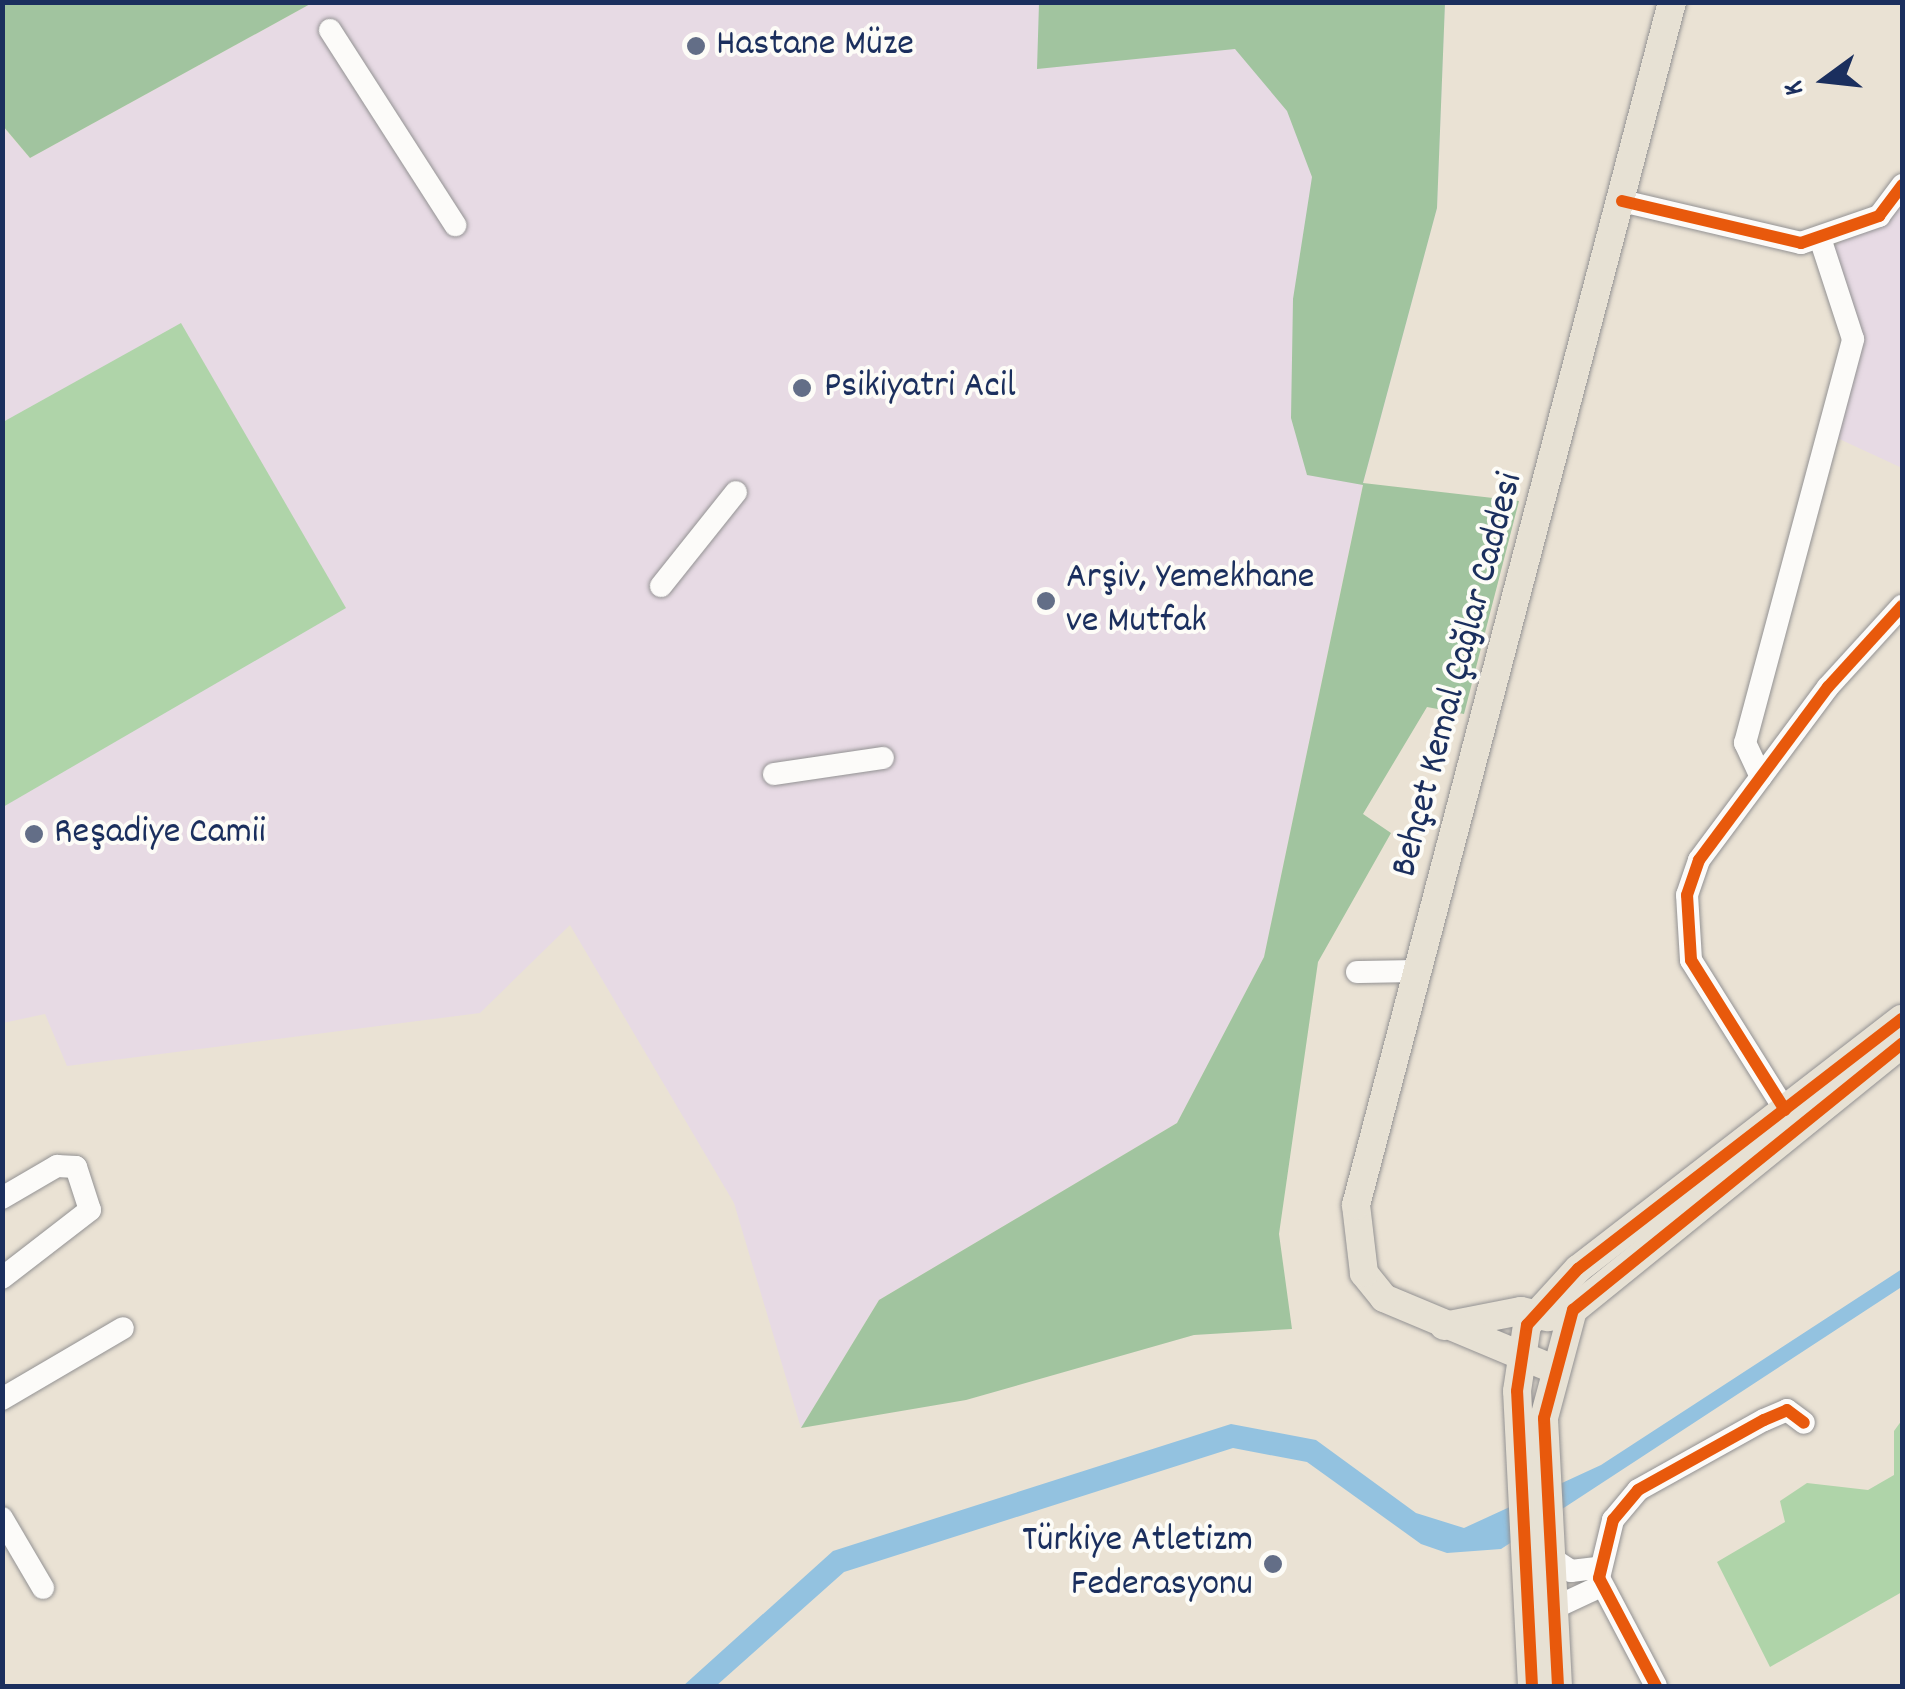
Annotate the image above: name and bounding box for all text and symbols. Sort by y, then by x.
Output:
place label: Hastane Müze [716,23,914,69]
north arrow [1775,30,1875,130]
marker: Hastane Müze [685,35,707,57]
text: K [1775,76,1817,99]
place label: Psikiyatri Acil [824,365,1016,411]
marker: Psikiyatri Acil [789,375,815,401]
street label: Behçet Kemal Çağlar Caddesi [1383,468,1535,882]
place label: Arşiv, Yemekhane ve Mutfak [1066,556,1315,646]
marker: Arşiv, Yemekhane ve Mutfak [1035,590,1057,612]
place label: Reşadiye Camii [54,811,266,857]
marker: Reşadiye Camii [23,823,45,845]
place label: Türkiye Atletizm Federasyonu [1022,1519,1253,1608]
marker: Türkiye Atletizm Federasyonu [1262,1553,1284,1575]

